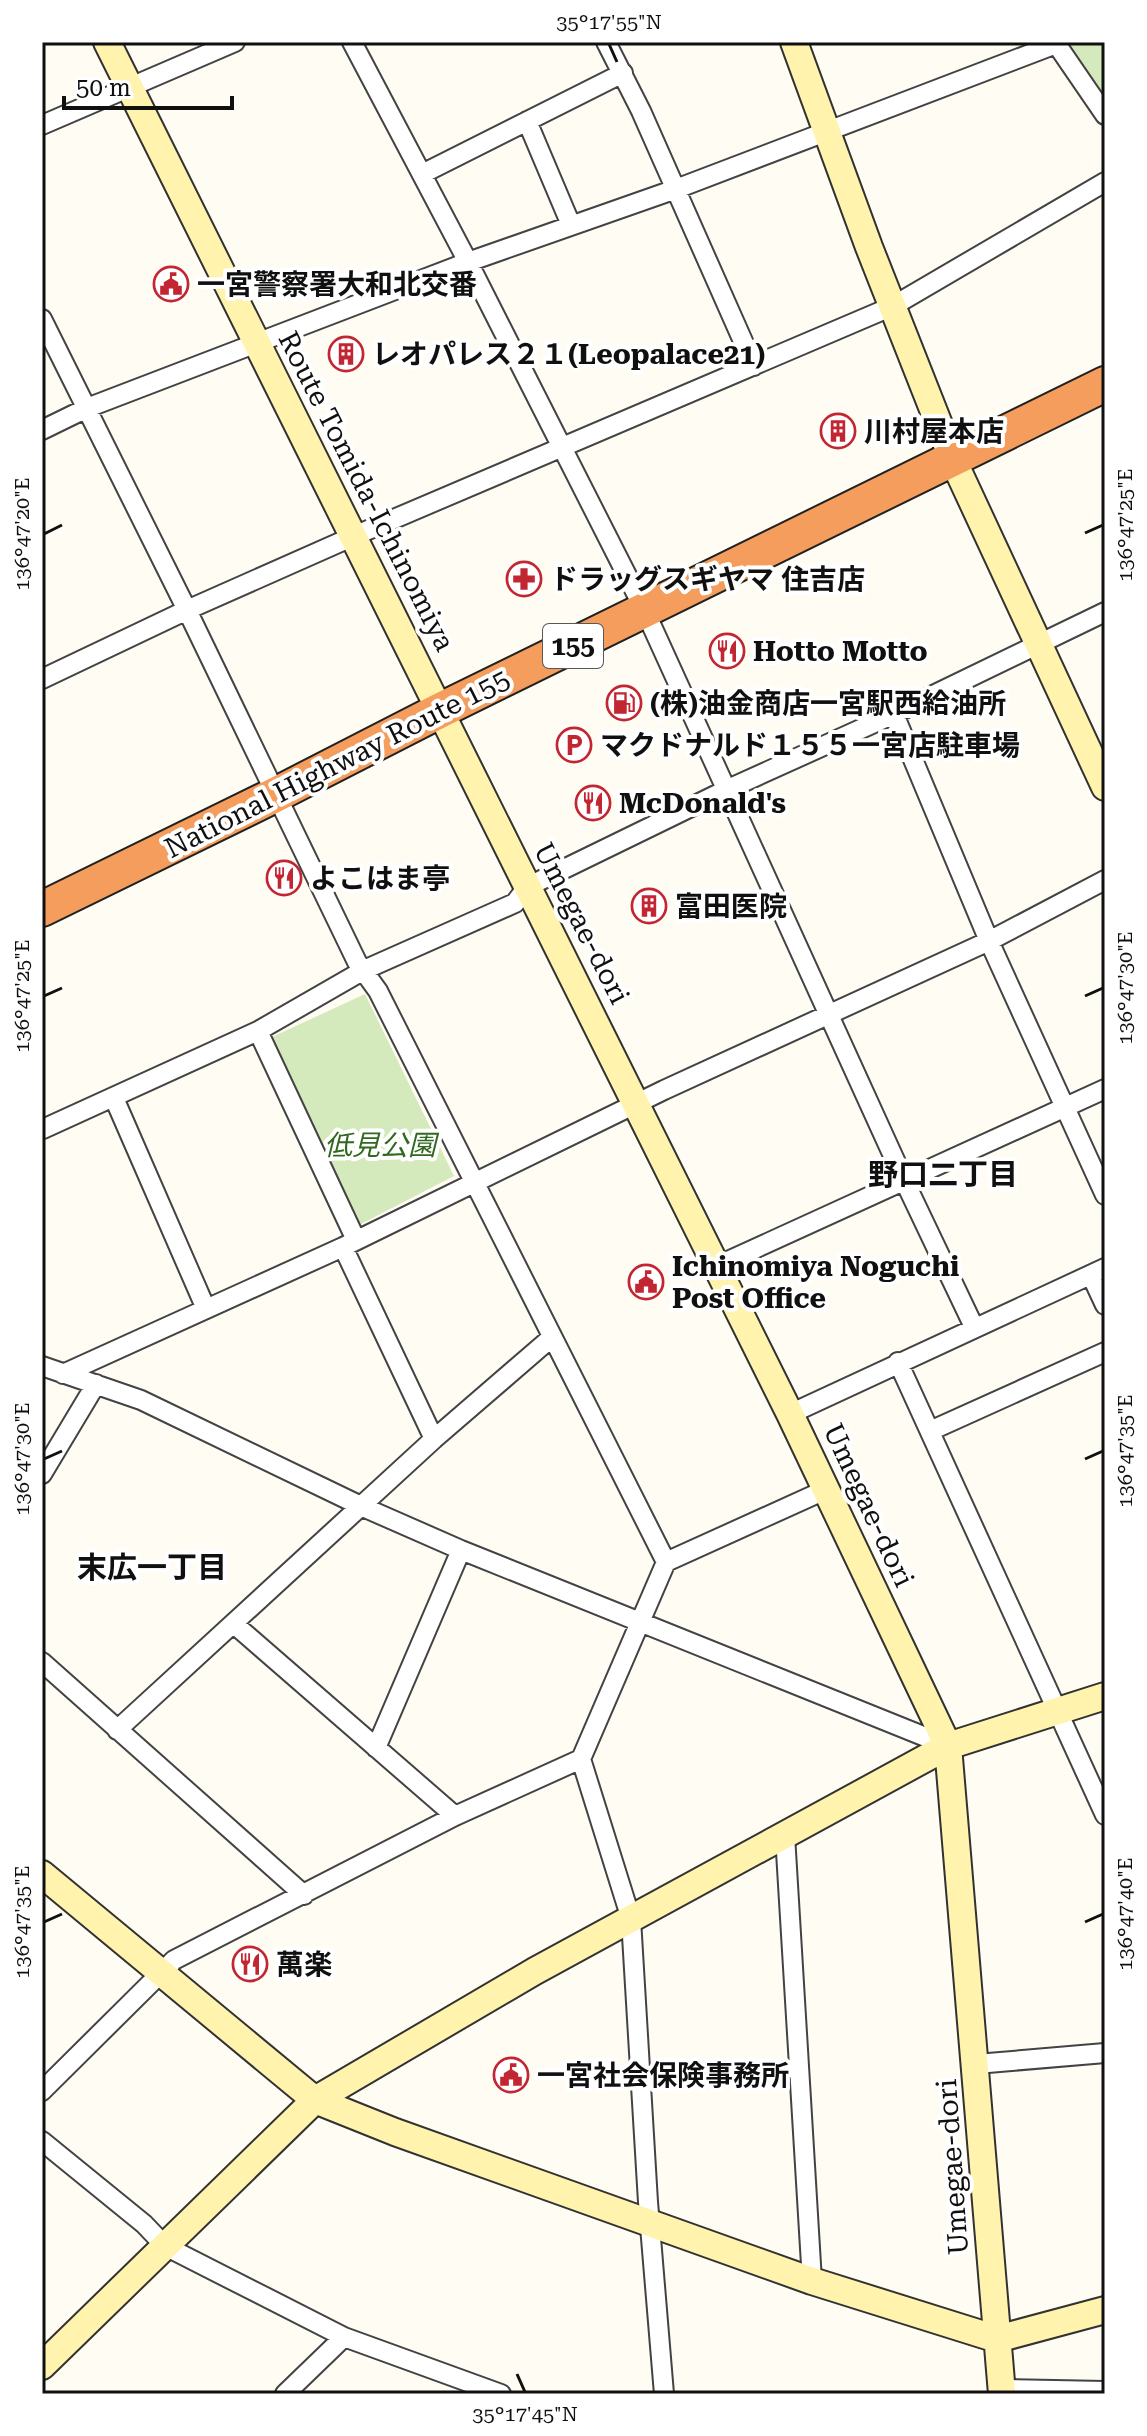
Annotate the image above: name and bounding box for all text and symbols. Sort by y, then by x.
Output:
text: 35°17'55"N [556,10,662,34]
scale bar [64,60,232,110]
text: 50 m [76,74,131,102]
public building icon: 一宮警察署大和北交番 [152,265,190,303]
place label: 一宮警察署大和北交番 [197,268,477,301]
street label: Route Tomida-Ichinomiya [271,326,462,656]
building icon: レオパレス２１(Leopalace21) [327,335,365,373]
place label: レオパレス２１(Leopalace21) [372,338,765,371]
building icon: 川村屋本店 [819,412,857,450]
place label: 川村屋本店 [864,415,1004,448]
text: 136°47'25"E [1113,468,1137,582]
text: 136°47'20"E [10,477,34,591]
pharmacy icon: ドラッグスギヤマ 住吉店 [505,560,543,598]
place label: ドラッグスギヤマ 住吉店 [550,563,865,596]
road number: 155 [543,624,603,668]
restaurant icon: Hotto Motto [708,632,746,670]
place label: Hotto Motto [753,635,928,668]
street label: National Highway Route 155 [159,662,515,865]
fuel station icon: (株)油金商店一宮駅西給油所 [605,684,643,722]
place label: (株)油金商店一宮駅西給油所 [650,687,1006,720]
parking icon: マクドナルド１５５一宮店駐車場 [555,726,593,764]
place label: マクドナルド１５５一宮店駐車場 [600,729,1020,762]
restaurant icon: McDonald's [574,784,612,822]
place label: McDonald's [619,787,786,820]
street label: Umegae-dori [527,837,636,1009]
restaurant icon: よこはま亭 [265,859,303,897]
place label: よこはま亭 [310,862,450,895]
building icon: 富田医院 [630,887,668,925]
place label: 富田医院 [675,890,787,923]
text: 136°47'30"E [1113,931,1137,1045]
text: 136°47'25"E [10,939,34,1053]
park label: 低見公園 [324,1129,440,1162]
district label: 野口二丁目 [868,1157,1018,1192]
place label: Ichinomiya Noguchi Post Office [672,1250,959,1315]
public building icon: Ichinomiya Noguchi Post Office [627,1263,665,1301]
text: 136°47'35"E [1113,1394,1137,1508]
text: 136°47'30"E [10,1402,34,1516]
street label: Umegae-dori [816,1418,921,1592]
district label: 末広一丁目 [77,1550,227,1585]
text: 136°47'40"E [1113,1857,1137,1971]
text: 136°47'35"E [10,1865,34,1979]
restaurant icon: 萬楽 [231,1945,269,1983]
place label: 萬楽 [276,1948,332,1981]
public building icon: 一宮社会保険事務所 [492,2056,530,2094]
place label: 一宮社会保険事務所 [537,2059,789,2092]
street label: Umegae-dori [930,2078,975,2256]
text: 35°17'45"N [472,2402,578,2426]

